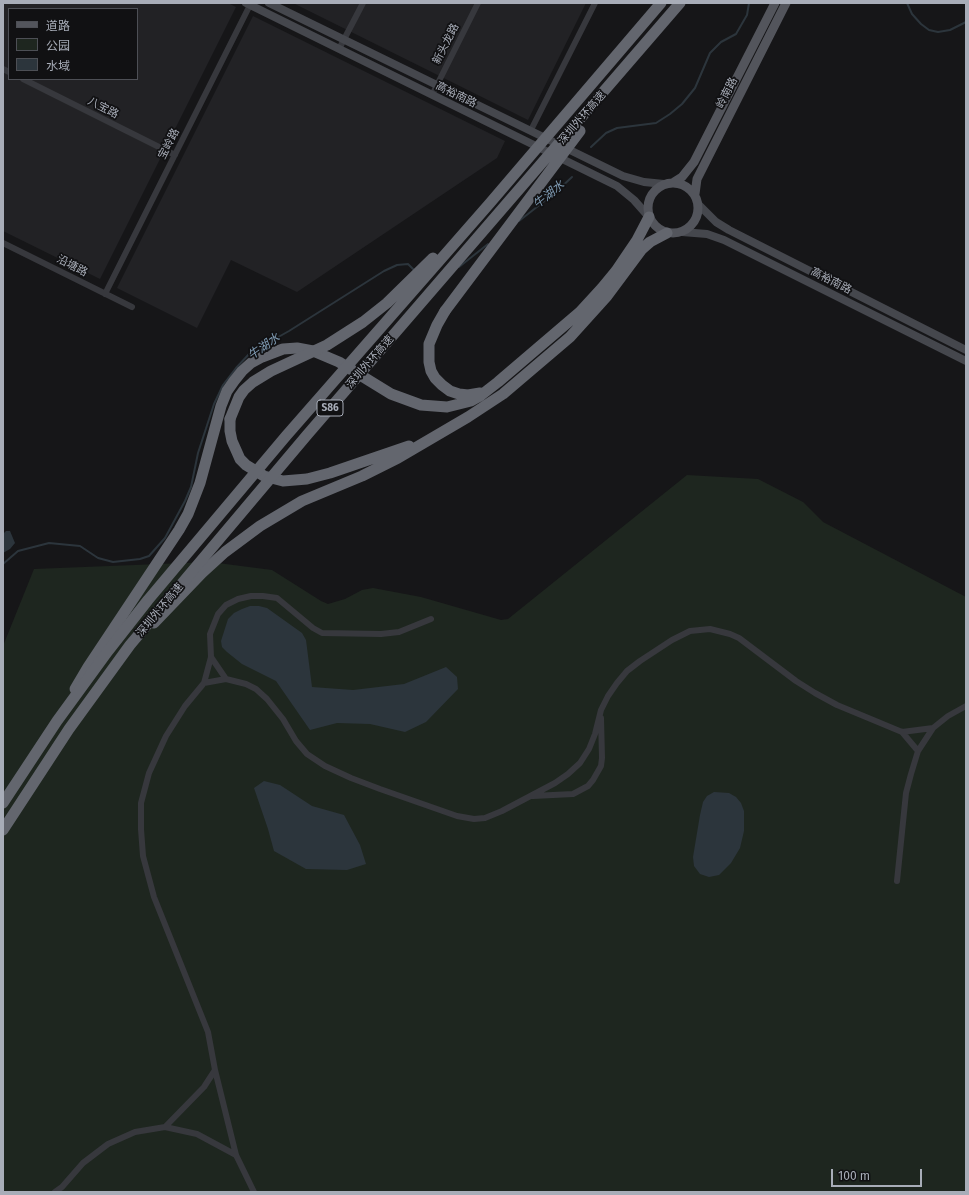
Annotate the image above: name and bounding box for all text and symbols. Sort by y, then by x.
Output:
legend [8,8,138,80]
text: 道路 [46,19,70,33]
street label: 新头龙路 [430,21,462,67]
text: 公园 [46,39,70,53]
text: 水域 [46,59,70,73]
street label: 岭南路 [714,75,740,111]
street label: 高裕南路 [433,79,479,111]
street label: 深圳外环高速 [555,89,609,147]
street label: 八宝路 [85,95,121,121]
street label: 宝岭路 [156,126,182,162]
water label: 牛湖水 [530,178,568,212]
street label: 沿塘路 [54,253,90,279]
street label: 高裕南路 [808,265,854,297]
water label: 牛湖水 [245,331,283,363]
street label: 深圳外环高速 [343,333,397,391]
road number: S86 [317,400,343,416]
street label: 深圳外环高速 [134,580,186,640]
scale bar [833,1161,924,1187]
text: 100 m [838,1169,870,1183]

